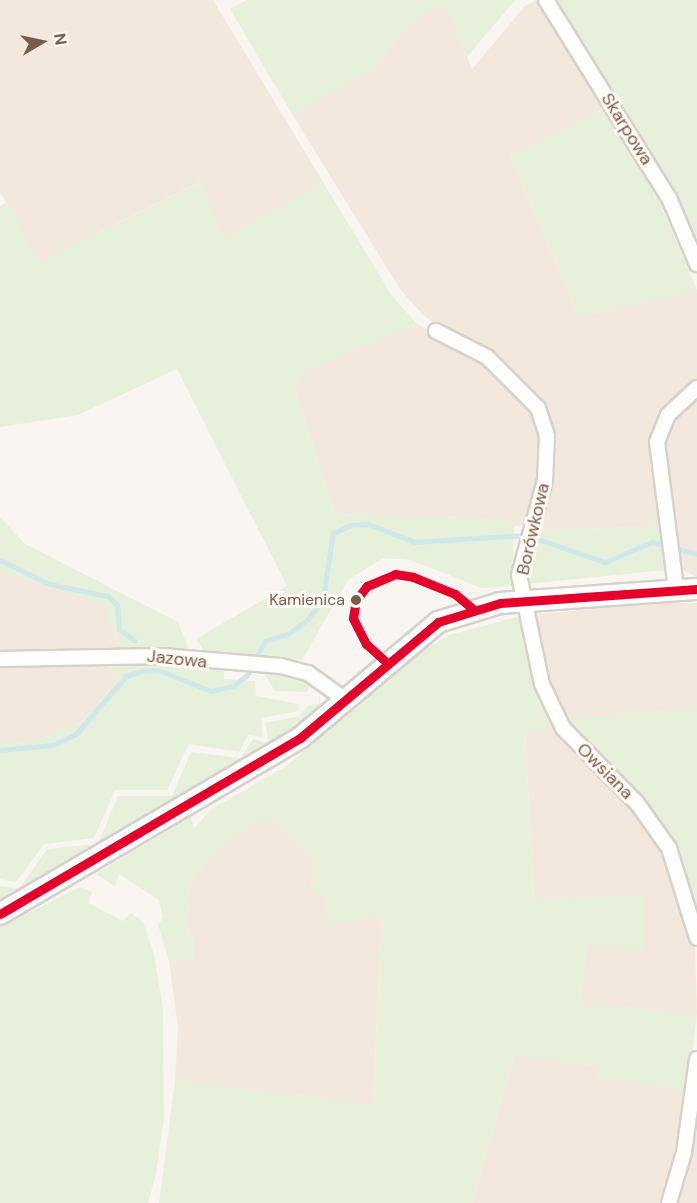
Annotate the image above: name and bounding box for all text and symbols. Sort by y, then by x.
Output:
north arrow [12,12,72,72]
text: N [49,32,72,47]
street label: Skarpowa [596,89,658,169]
street label: Borówkowa [512,481,554,577]
place label: Kamienica [269,590,345,610]
marker: Kamienica [350,594,362,606]
street label: Jazowa [146,645,208,673]
street label: Owsiana [572,738,638,804]

